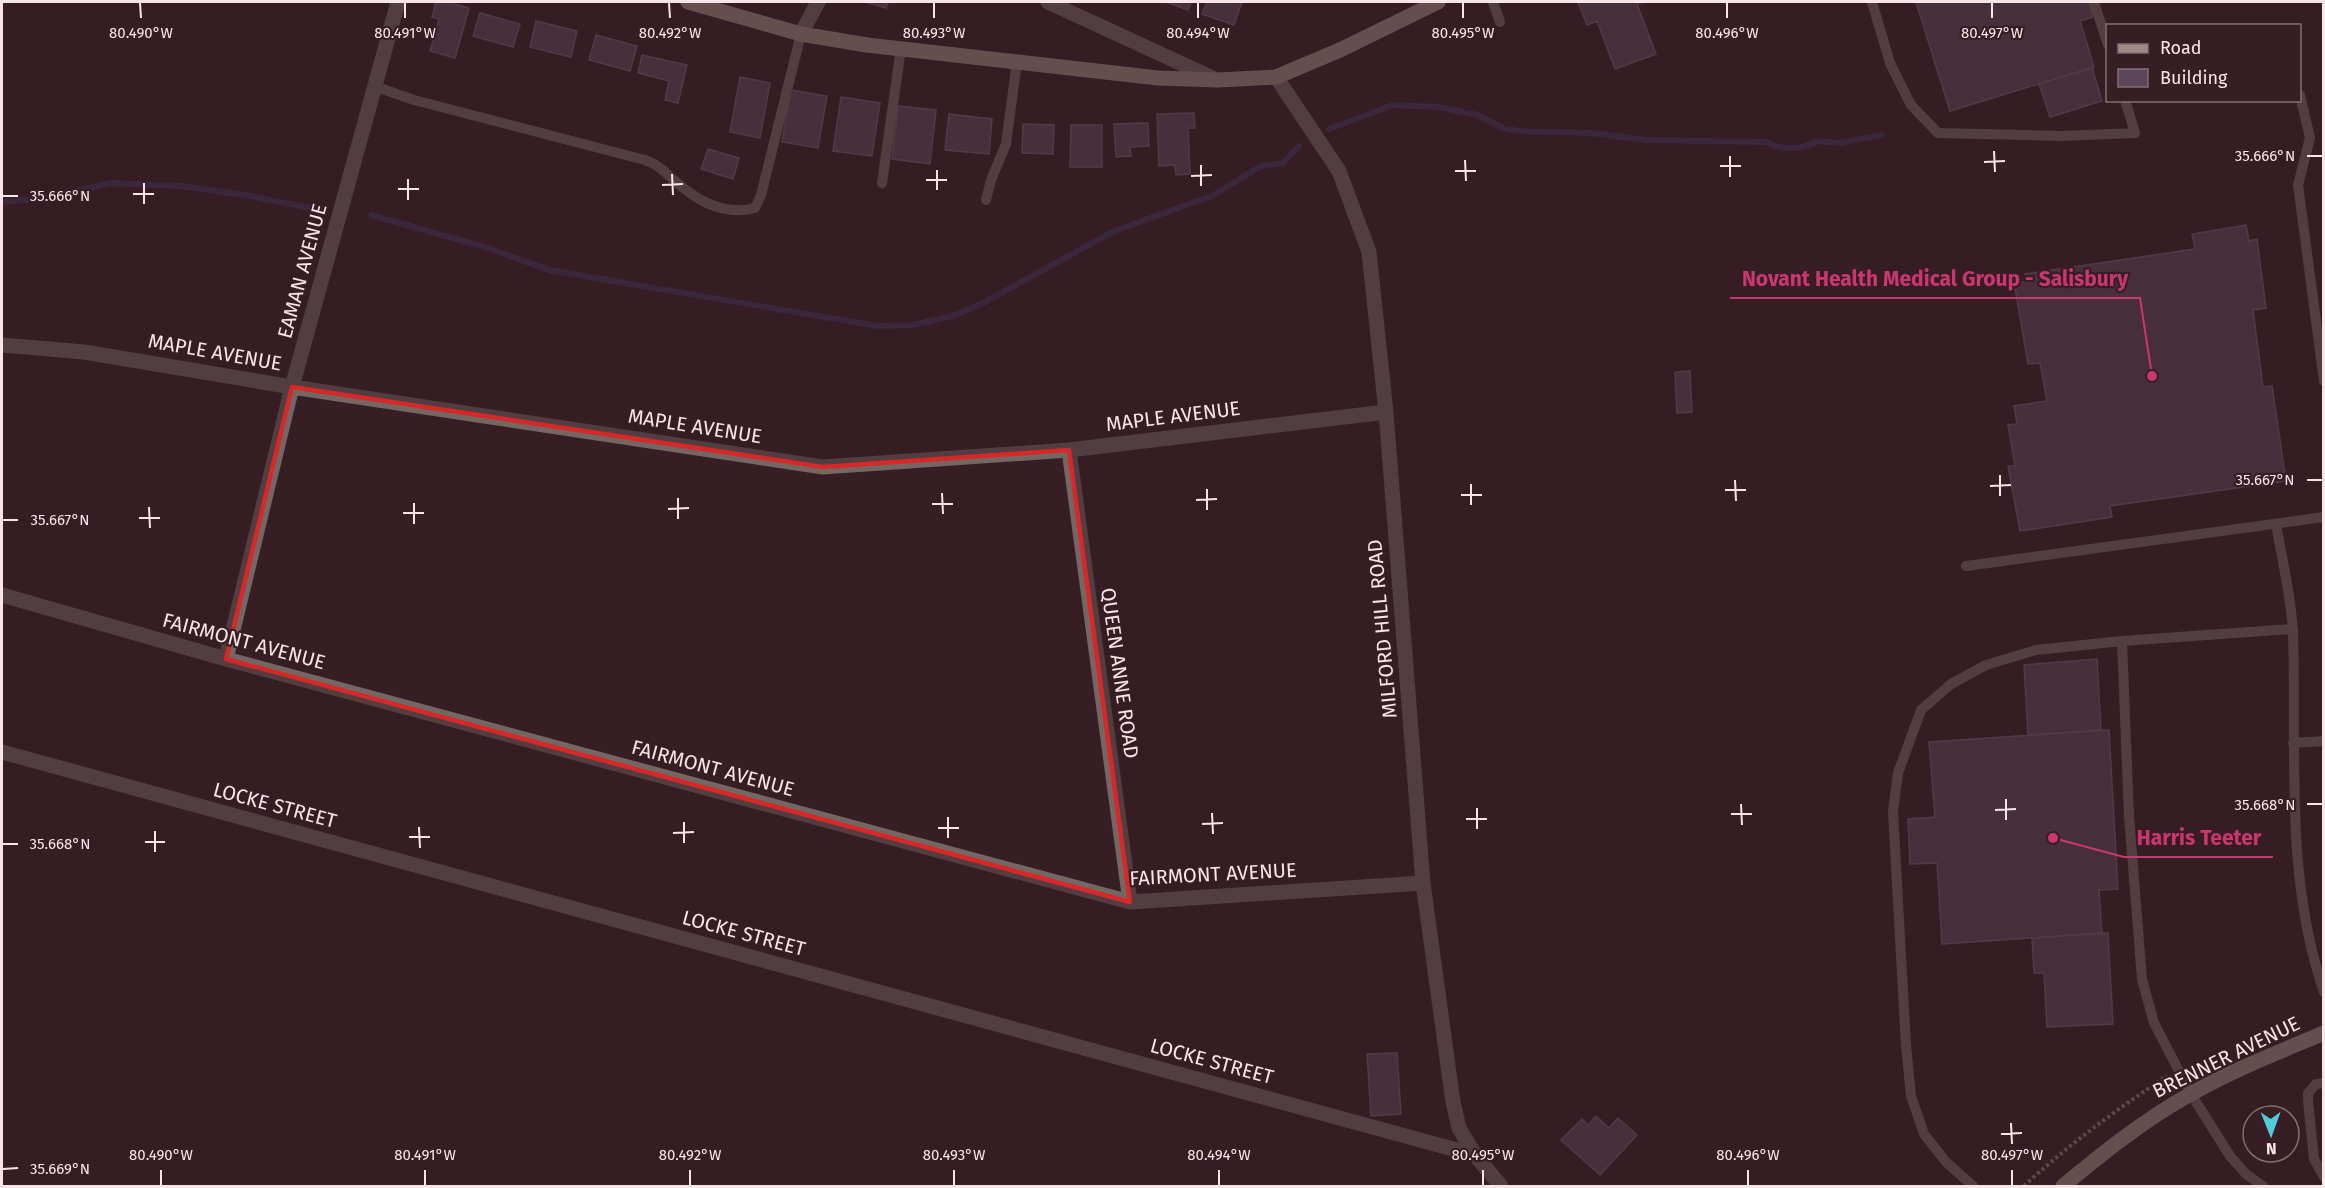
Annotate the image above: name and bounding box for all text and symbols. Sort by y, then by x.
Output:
text: 80.490°W [109,24,174,42]
text: 80.491°W [374,24,436,42]
text: 80.492°W [639,24,702,42]
text: 80.493°W [903,24,966,42]
text: 80.494°W [1166,24,1230,42]
text: 80.495°W [1432,24,1495,42]
text: 80.496°W [1695,24,1759,42]
text: 80.497°W [1961,24,2024,42]
legend [2106,24,2301,102]
text: Road [2160,37,2202,59]
text: Building [2160,67,2228,89]
text: 35.666°N [2235,147,2295,165]
text: 35.666°N [30,187,90,205]
street label: EAMAN AVENUE [272,201,332,341]
callout: Novant Health Medical Group - Salisbury [1730,259,2140,298]
text: Novant Health Medical Group - Salisbury [1742,266,2128,292]
street label: MAPLE AVENUE [146,328,284,376]
street label: MAPLE AVENUE [1104,396,1242,436]
street label: MAPLE AVENUE [626,404,764,448]
text: 35.667°N [2236,471,2294,489]
text: 35.667°N [31,511,89,529]
street label: MILFORD HILL ROAD [1362,538,1402,720]
street label: QUEEN ANNE ROAD [1096,586,1144,760]
street label: FAIRMONT AVENUE [160,608,328,674]
street label: FAIRMONT AVENUE [629,735,797,801]
street label: LOCKE STREET [211,777,340,833]
text: 35.668°N [2235,796,2295,814]
callout: Harris Teeter [2124,818,2273,857]
text: Harris Teeter [2137,825,2262,851]
text: 35.668°N [30,835,90,853]
street label: FAIRMONT AVENUE [1129,858,1297,890]
street label: LOCKE STREET [680,905,809,961]
street label: BRENNER AVENUE [2148,1011,2304,1103]
street label: LOCKE STREET [1148,1033,1277,1089]
north arrow [2241,1104,2301,1164]
text: N [2266,1139,2277,1158]
text: 80.490°W [129,1146,194,1164]
text: 80.491°W [394,1146,456,1164]
text: 80.492°W [659,1146,722,1164]
text: 80.493°W [923,1146,986,1164]
text: 80.494°W [1187,1146,1251,1164]
text: 80.495°W [1452,1146,1515,1164]
text: 80.496°W [1716,1146,1780,1164]
text: 80.497°W [1981,1146,2044,1164]
text: 35.669°N [30,1160,90,1178]

